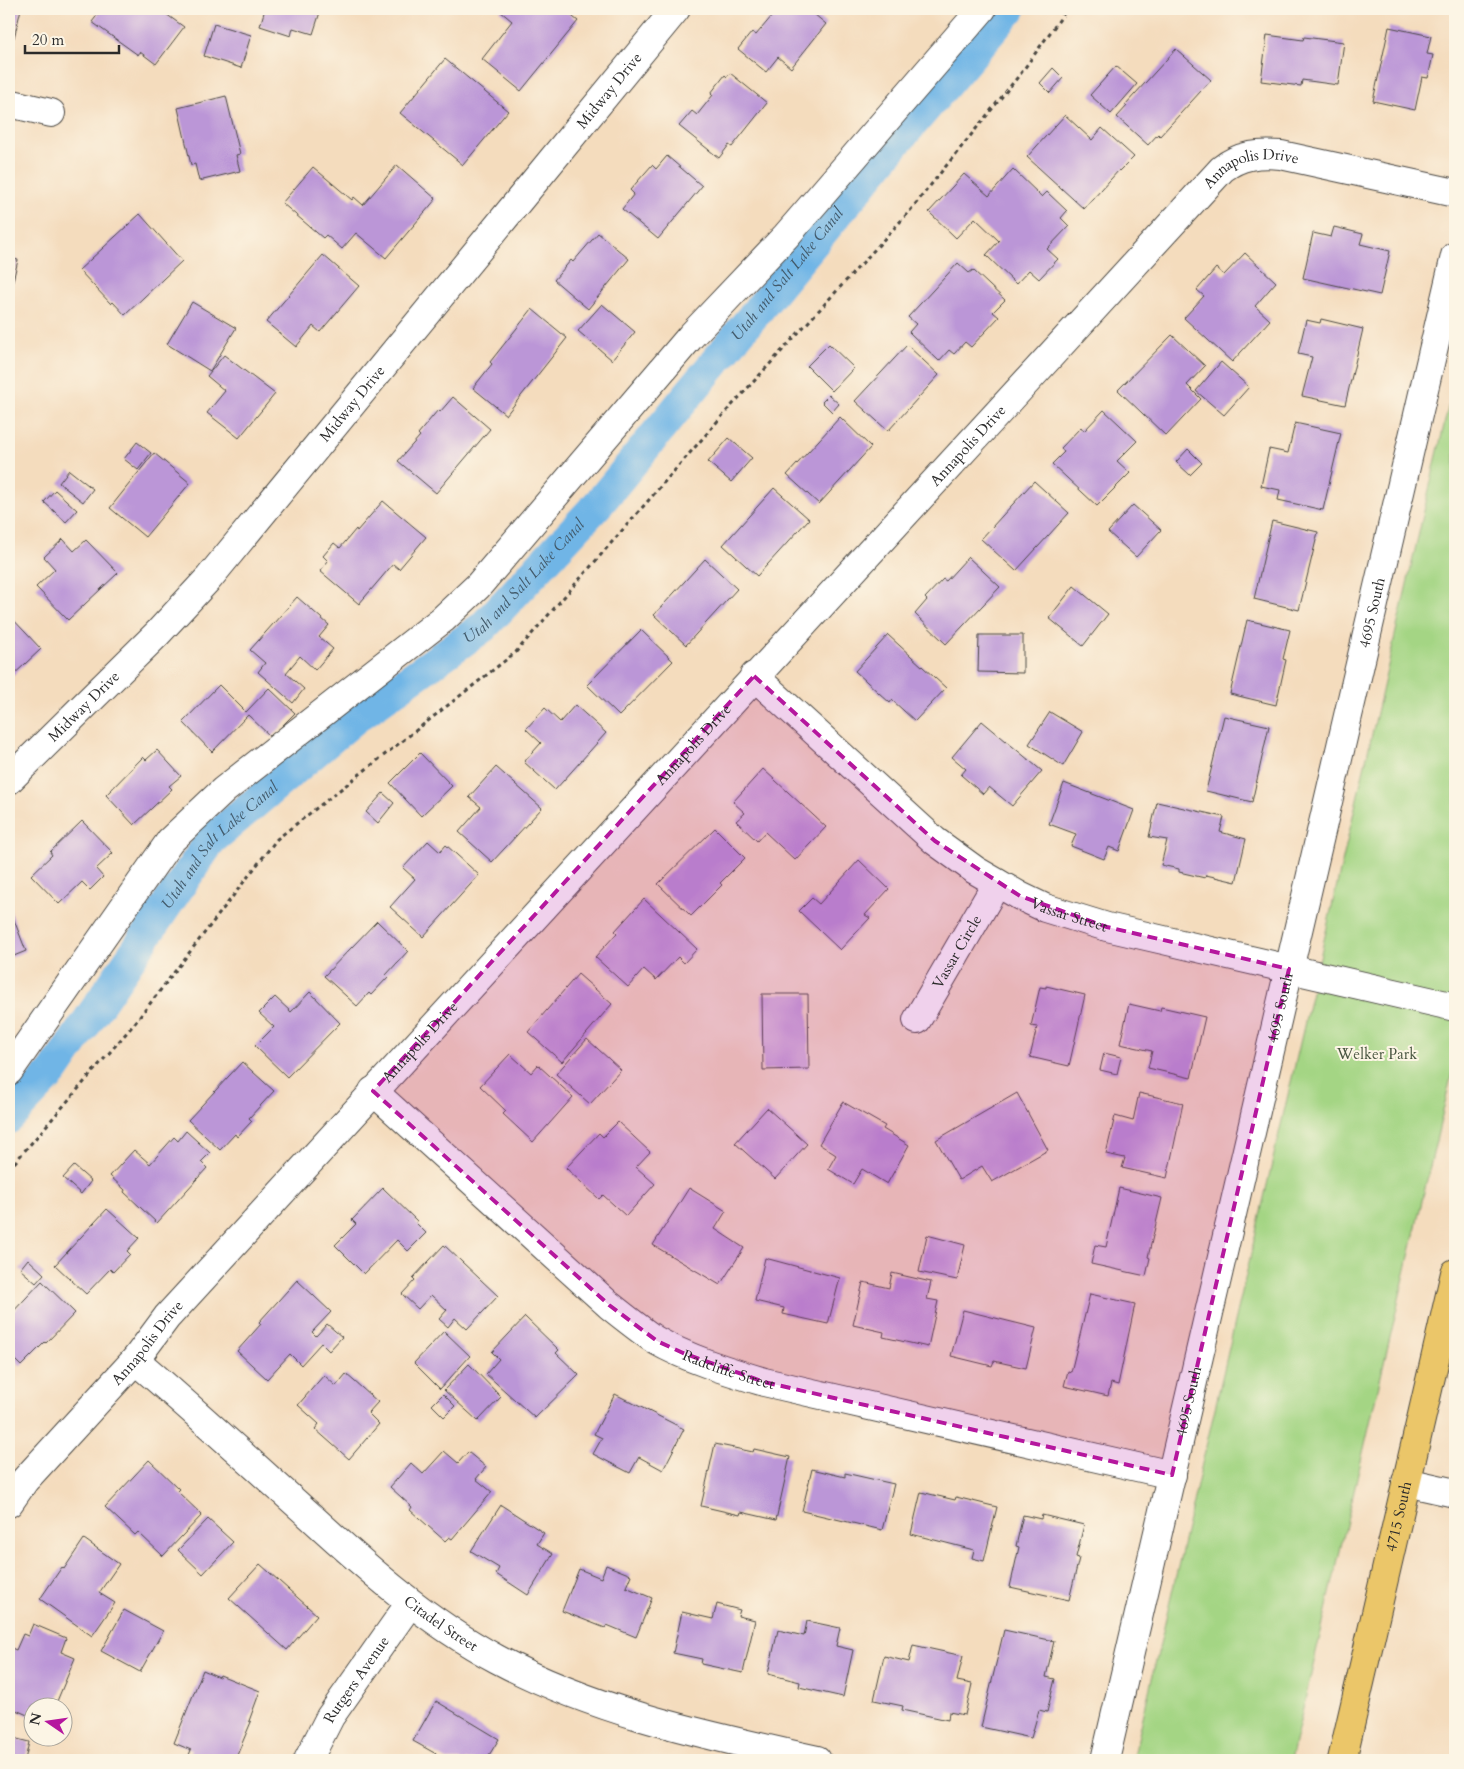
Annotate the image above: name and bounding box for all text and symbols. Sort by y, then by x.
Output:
scale bar [25,22,119,54]
text: 20 m [32,30,64,50]
street label: Midway Drive [572,48,647,133]
street label: Annapolis Drive [1199,144,1301,193]
water label: Utah and Salt Lake Canal [726,203,849,346]
street label: Midway Drive [315,361,390,446]
street label: Annapolis Drive [925,400,1010,490]
water label: Utah and Salt Lake Canal [458,514,590,649]
street label: 4695 South [1354,575,1390,650]
street label: Midway Drive [44,666,124,746]
street label: Annapolis Drive [651,699,736,789]
water label: Utah and Salt Lake Canal [156,776,284,914]
street label: Vassar Street [1027,893,1110,937]
street label: Vassar Circle [927,911,986,992]
street label: 4695 South [1262,970,1298,1045]
street label: Annapolis Drive [377,997,462,1087]
park label: Welker Park [1336,1044,1417,1064]
street label: Annapolis Drive [107,1296,188,1389]
street label: Radcliffe Street [680,1345,777,1394]
street label: 4695 South [1171,1364,1206,1439]
street label: 4715 South [1381,1479,1417,1554]
street label: Citadel Street [400,1591,482,1656]
street label: Rutgers Avenue [319,1632,394,1726]
north arrow [22,1696,72,1746]
text: N [25,1711,46,1727]

